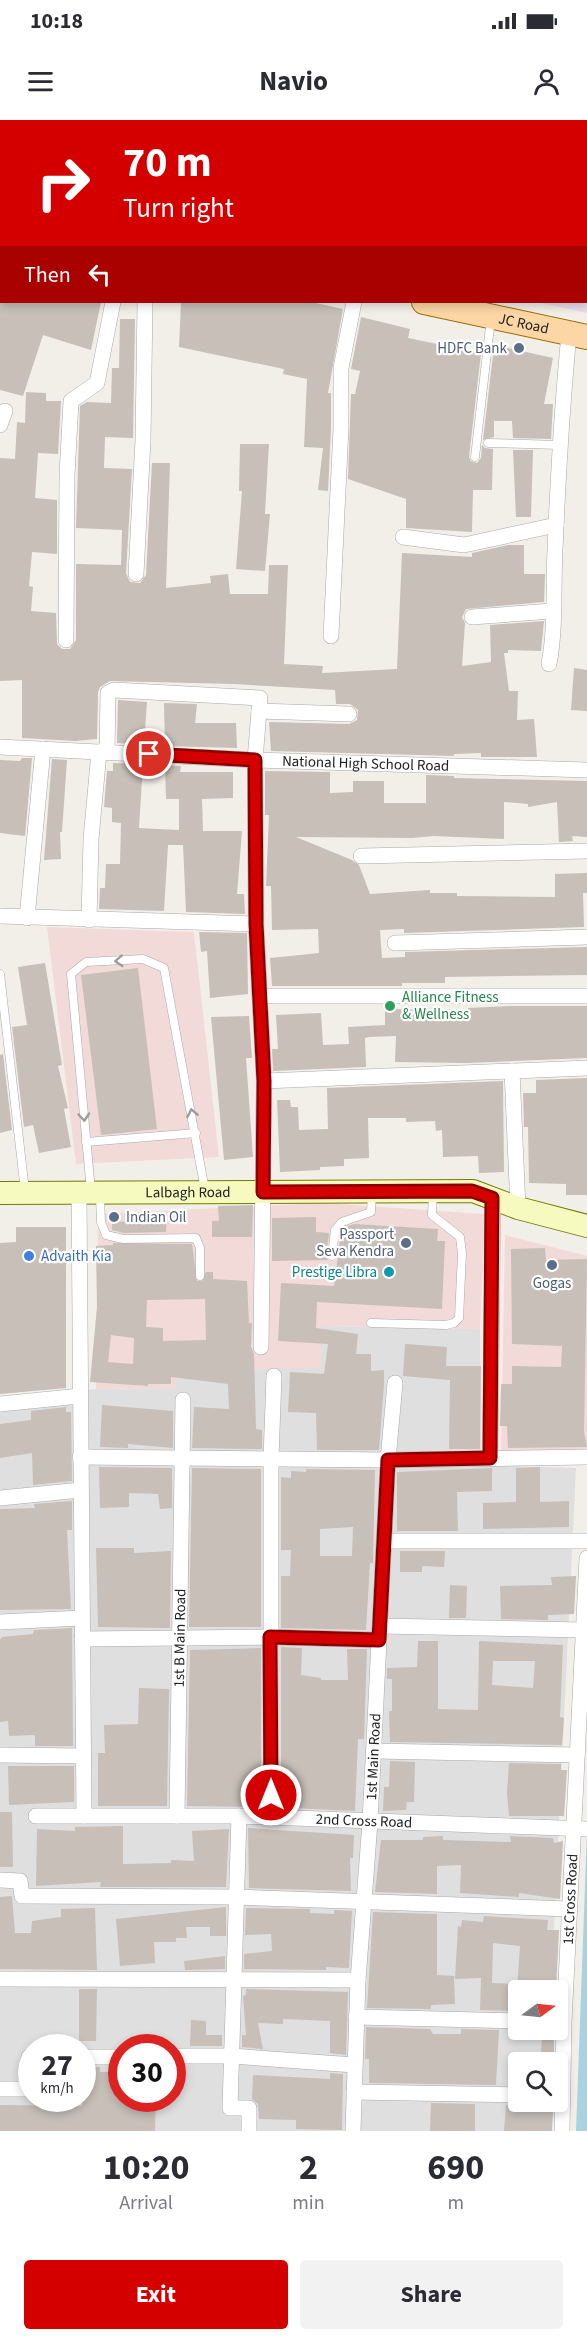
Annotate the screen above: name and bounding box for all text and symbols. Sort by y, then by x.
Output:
text: 10:18 [30,5,83,37]
text: Navio [259,62,328,101]
icon: menu [24,65,57,98]
icon: person [530,65,563,98]
text: 70 m [123,133,212,193]
icon: right [24,144,102,222]
text: Turn right [123,189,234,228]
icon: left [83,258,116,291]
text: Then [24,259,71,291]
street label: JC Road [496,308,551,340]
place label: HDFC Bank [437,338,508,359]
marker: HDFC Bank [512,341,526,355]
pin [123,728,174,779]
icon: arrive [132,737,165,770]
street label: National High School Road [282,751,449,777]
one-way arrow [114,954,123,967]
place label: Alliance Fitness & Wellness [402,987,499,1025]
marker: Alliance Fitness & Wellness [383,999,397,1013]
one-way arrow [186,1108,199,1118]
one-way arrow [77,1112,90,1121]
street label: Lalbagh Road [145,1182,231,1203]
place label: Indian Oil [126,1207,187,1228]
marker: Indian Oil [107,1210,121,1224]
place label: Passport Seva Kendra [316,1224,394,1262]
marker: Passport Seva Kendra [399,1236,413,1250]
place label: Advaith Kia [41,1246,112,1267]
marker: Advaith Kia [22,1249,36,1263]
marker: Gogas [545,1258,559,1272]
place label: Prestige Libra [292,1262,377,1283]
marker: Prestige Libra [382,1265,396,1279]
place label: Gogas [533,1273,571,1294]
street label: 1st B Main Road [169,1588,191,1688]
street label: 1st Main Road [361,1713,386,1801]
position arrow [239,1763,303,1827]
street label: 2nd Cross Road [315,1809,413,1833]
street label: 1st Cross Road [558,1853,583,1945]
north arrow [508,1980,568,2040]
map controls [508,1980,568,2112]
speed limit sign: 30 [108,2034,186,2112]
text: 27 [41,2044,73,2087]
button: search [508,2052,568,2112]
text: km/h [40,2078,74,2099]
text: 10:20 [103,2142,190,2193]
text: 2 [299,2142,318,2193]
text: 690 [427,2142,484,2193]
text: Arrival [119,2189,173,2217]
text: min [292,2189,325,2217]
text: m [447,2189,464,2217]
button: Exit [24,2260,288,2329]
button: Share [300,2260,563,2329]

